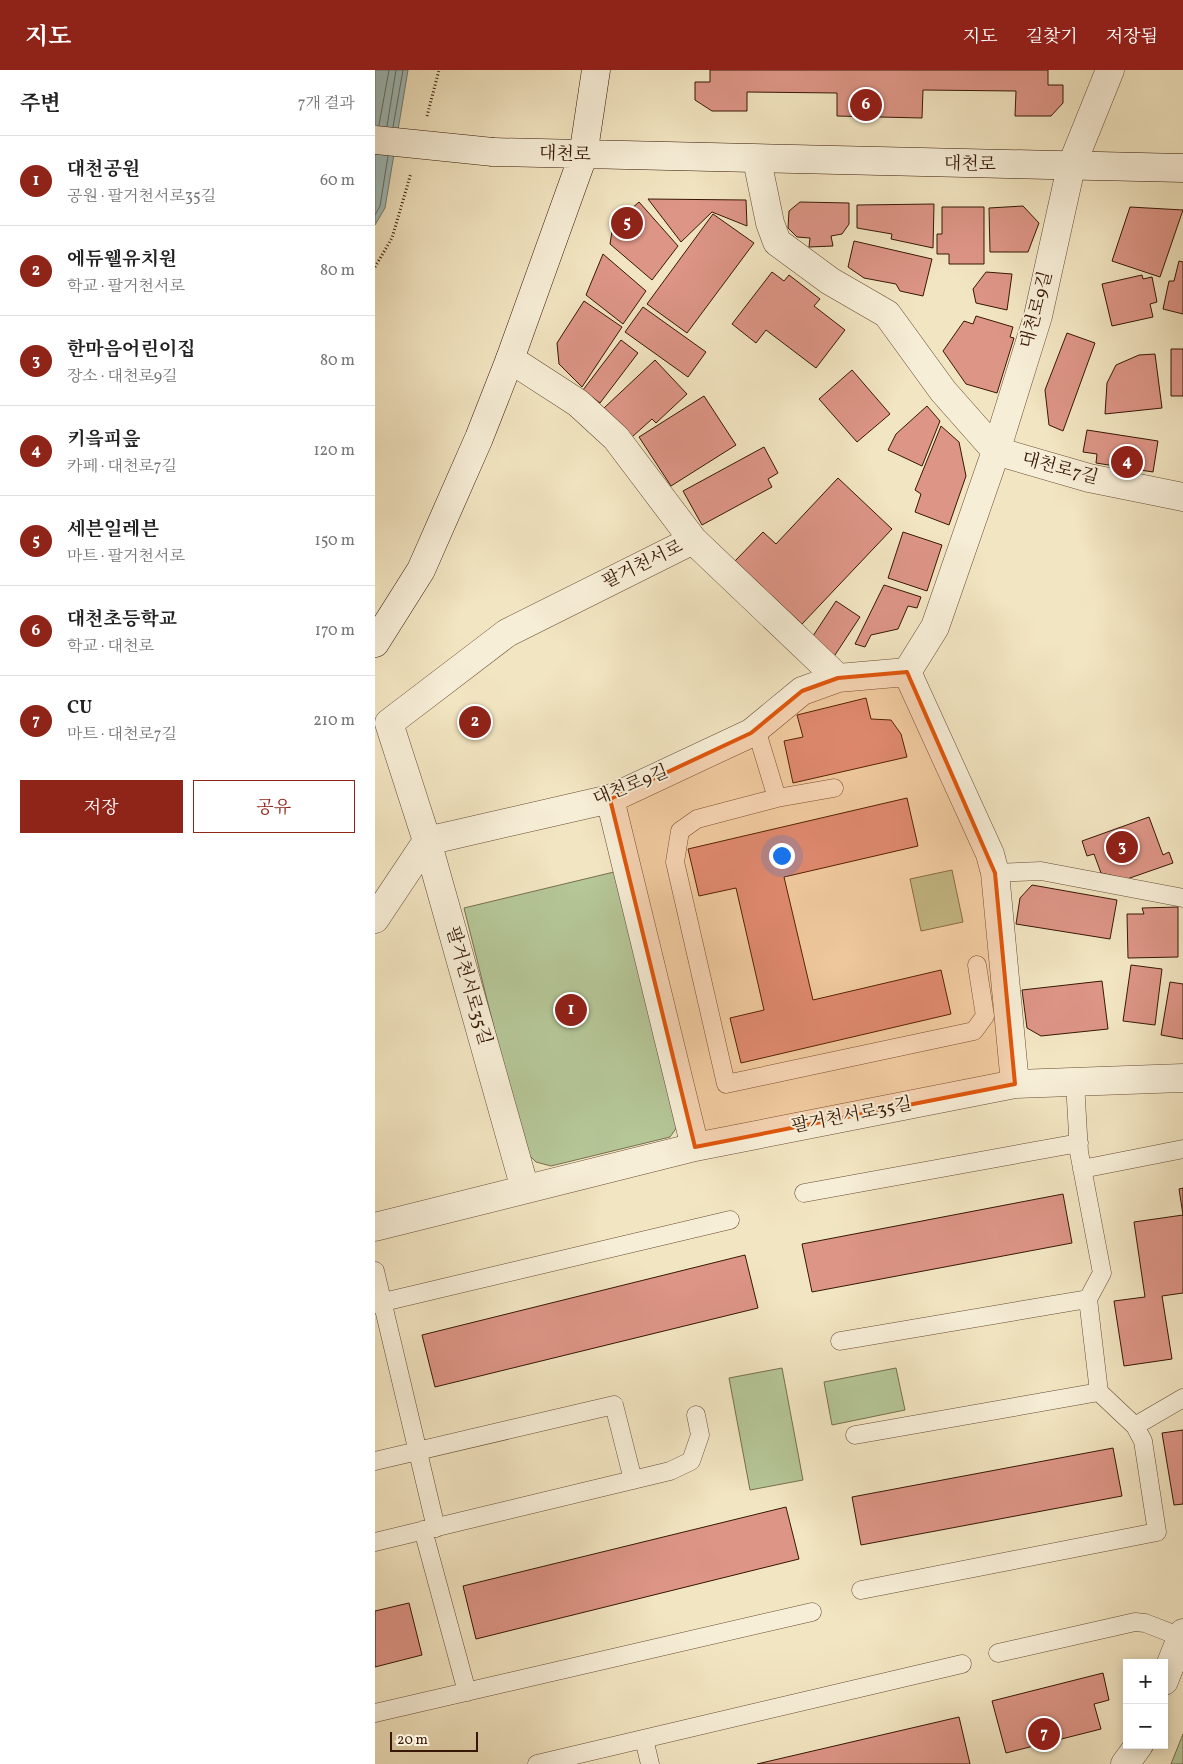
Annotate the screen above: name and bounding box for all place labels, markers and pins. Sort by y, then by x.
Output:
pin: 6 [850,86,882,124]
pin: 5 [611,204,643,242]
pin: 4 [1111,443,1143,481]
pin: 2 [459,703,491,741]
pin: 3 [1106,828,1138,866]
pin: 1 [555,991,587,1029]
pin: 7 [1028,1715,1060,1753]

